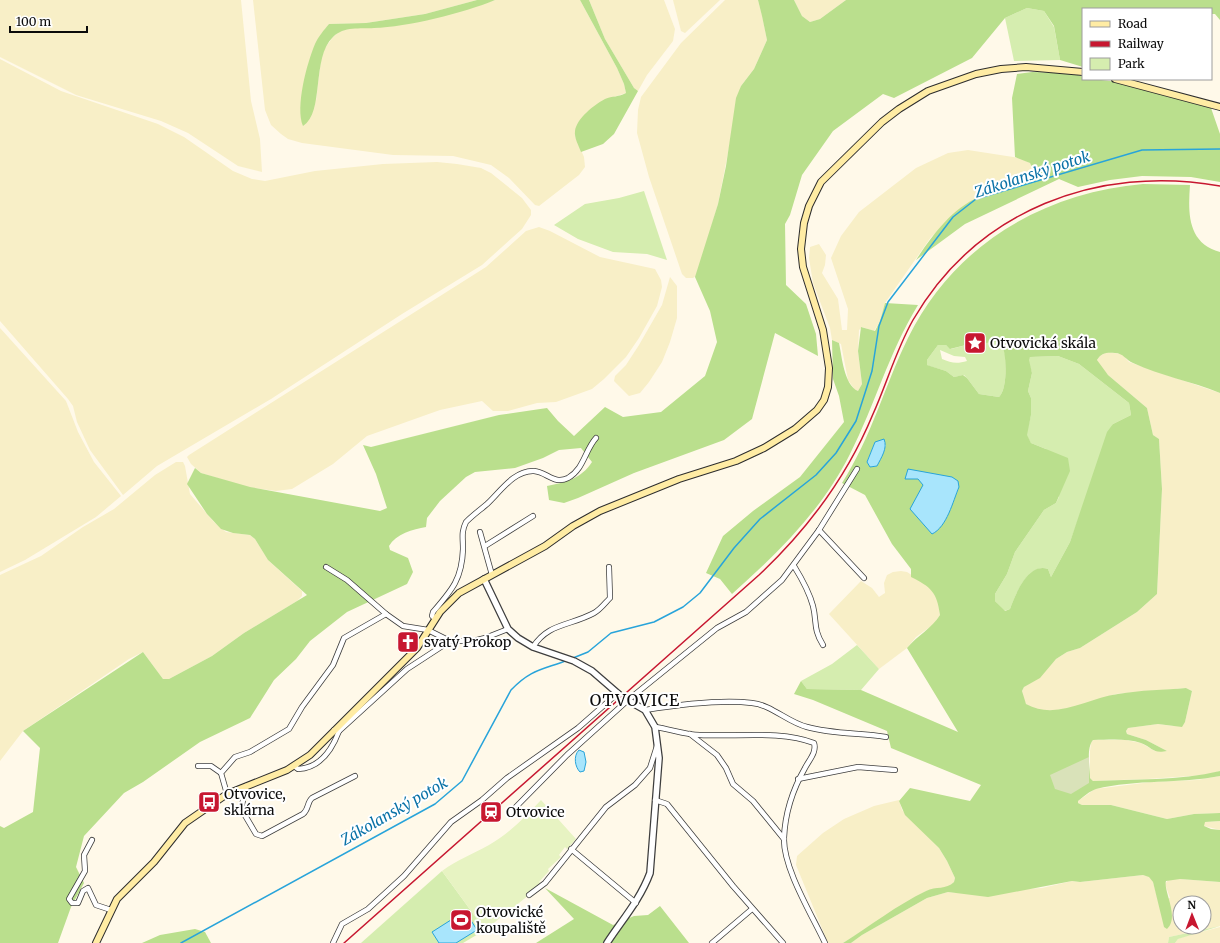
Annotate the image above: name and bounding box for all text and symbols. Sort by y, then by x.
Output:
scale bar [10,8,87,34]
legend [1082,8,1212,80]
text: 100 m [16,14,51,29]
text: Road [1118,16,1147,31]
text: Railway [1118,36,1164,51]
text: Park [1118,56,1145,71]
water label: Zákolanský potok [971,146,1093,202]
place icon: Otvovická skála [962,330,988,356]
place label: Otvovická skála [990,334,1096,352]
church icon: svatý Prokop [395,629,421,655]
place label: svatý Prokop [424,633,512,651]
district label: OTVOVICE [590,690,680,710]
water label: Zákolanský potok [336,772,452,850]
place label: Otvovice, sklárna [224,785,286,819]
bus stop icon: Otvovice, sklárna [196,789,222,815]
station icon: Otvovice [478,799,504,825]
place label: Otvovice [506,803,565,821]
north arrow [1172,895,1212,935]
text: N [1187,898,1197,912]
place label: Otvovické koupaliště [476,903,546,937]
sports icon: Otvovické koupaliště [448,907,474,933]

